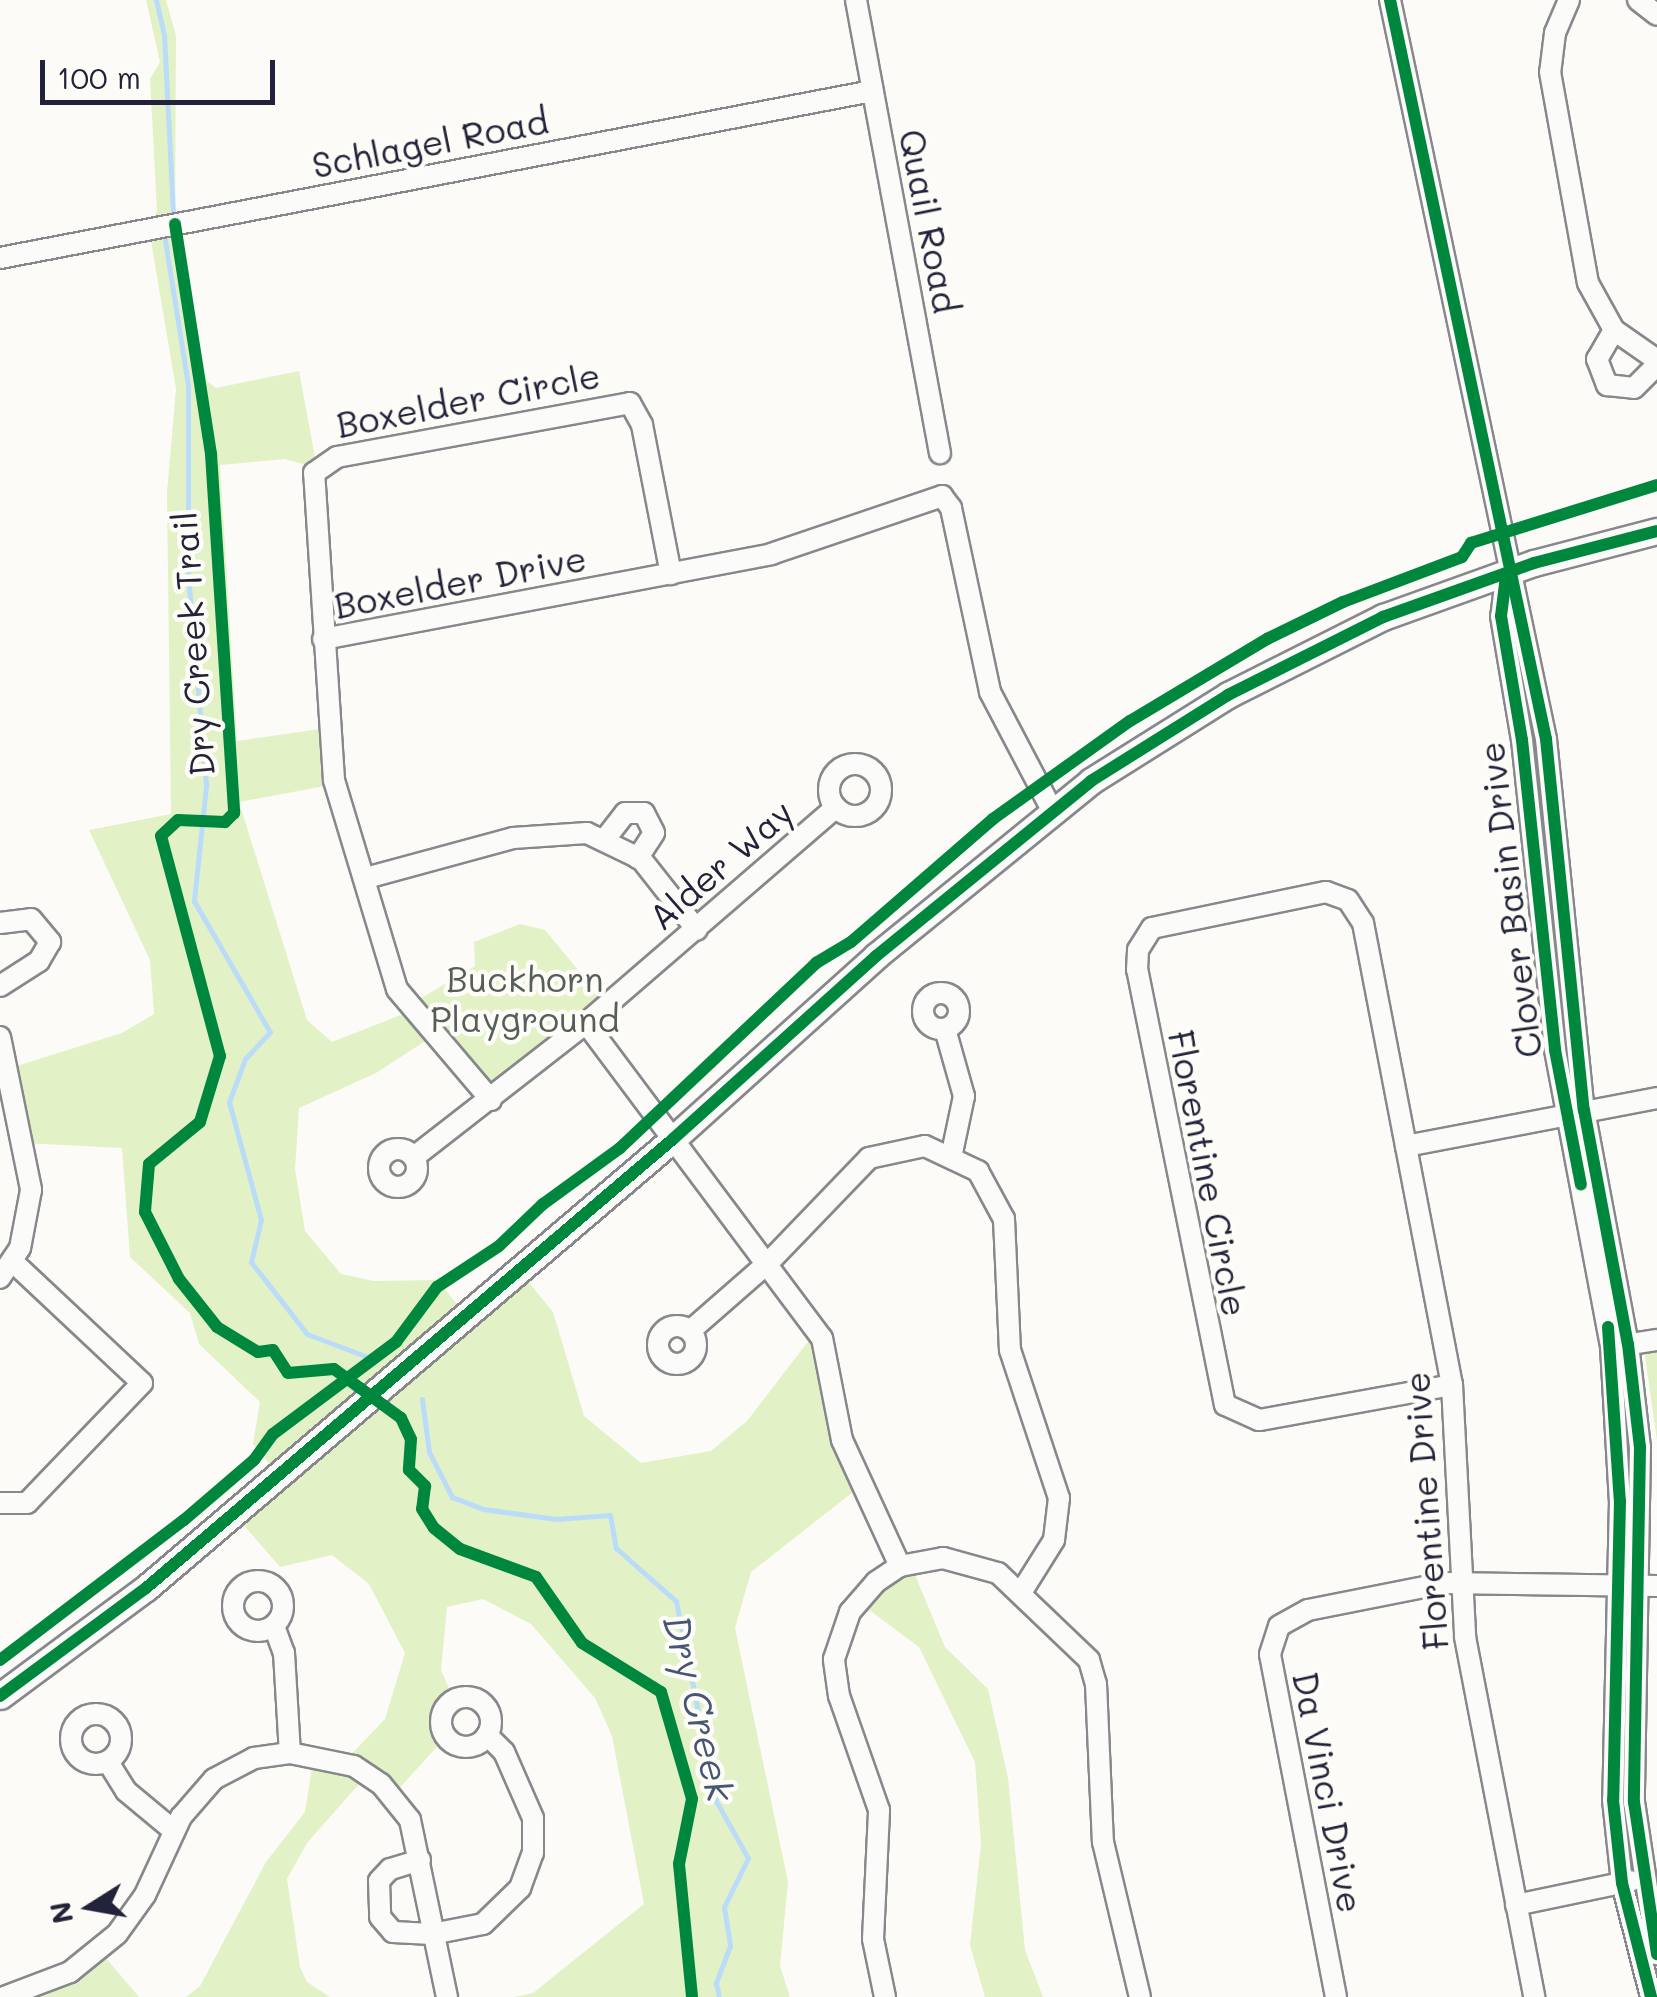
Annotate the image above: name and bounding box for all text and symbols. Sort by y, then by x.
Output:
scale bar [45,40,280,102]
text: 100 m [57,57,141,97]
street label: Schlagel Road [308,99,552,185]
street label: Quail Road [892,126,968,316]
street label: Boxelder Circle [333,353,603,445]
street label: Dry Creek Trail [162,510,222,778]
street label: Boxelder Drive [330,536,590,626]
street label: Clover Basin Drive [1469,740,1549,1060]
street label: Alder Way [640,790,800,938]
park label: Buckhorn Playground [430,957,620,1039]
street label: Florentine Circle [1161,1026,1257,1320]
street label: Florentine Drive [1394,1371,1456,1651]
water label: Dry Creek [654,1610,744,1806]
street label: Da Vinci Drive [1285,1668,1373,1916]
north arrow [40,1857,140,1957]
text: N [41,1899,80,1927]

